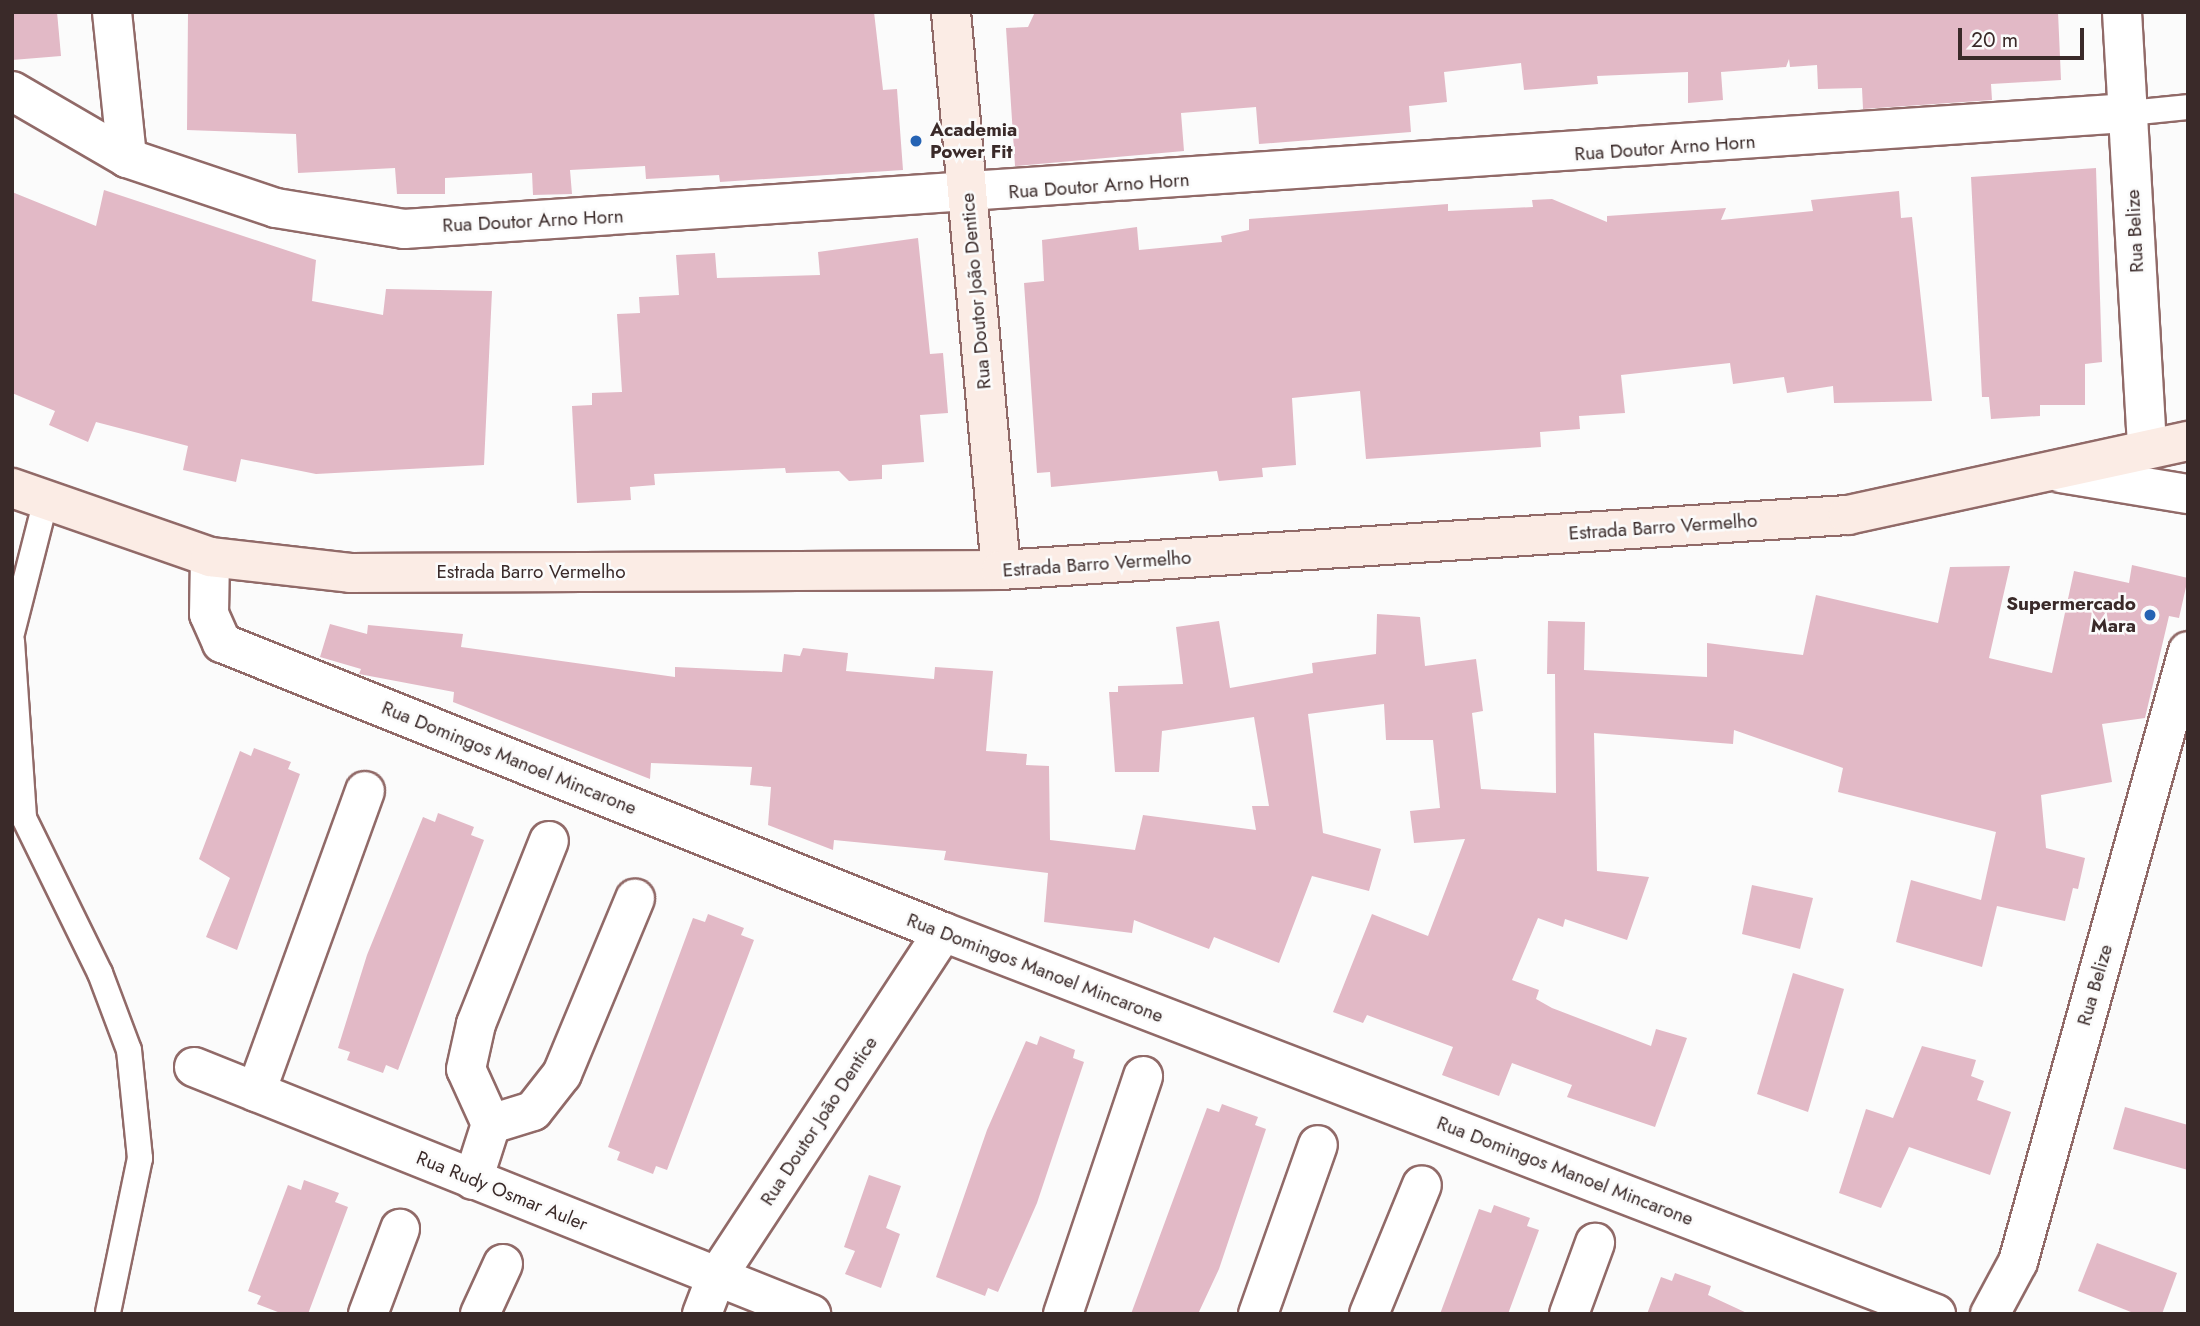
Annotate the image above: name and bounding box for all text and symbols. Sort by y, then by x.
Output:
scale bar [1962,14,2088,58]
text: 20 m [1971,25,2018,55]
place label: Academia Power Fit [930,119,1017,163]
street label: Rua Doutor Arno Horn [1574,130,1756,166]
marker: Academia Power Fit [908,133,924,149]
street label: Rua Doutor Arno Horn [1008,168,1190,204]
street label: Rua Belize [2121,189,2149,273]
street label: Rua Doutor João Dentice [956,192,996,390]
street label: Rua Doutor Arno Horn [442,205,624,237]
street label: Estrada Barro Vermelho [1568,509,1758,545]
street label: Estrada Barro Vermelho [1002,546,1192,582]
street label: Estrada Barro Vermelho [436,561,626,583]
place label: Supermercado Mara [2006,593,2136,637]
marker: Supermercado Mara [2142,607,2158,623]
street label: Rua Domingos Manoel Mincarone [378,696,640,820]
street label: Rua Domingos Manoel Mincarone [904,908,1166,1028]
street label: Rua Belize [2073,942,2117,1028]
street label: Rua Doutor João Dentice [756,1032,882,1210]
street label: Rua Domingos Manoel Mincarone [1434,1111,1696,1231]
street label: Rua Rudy Osmar Auler [413,1146,591,1236]

